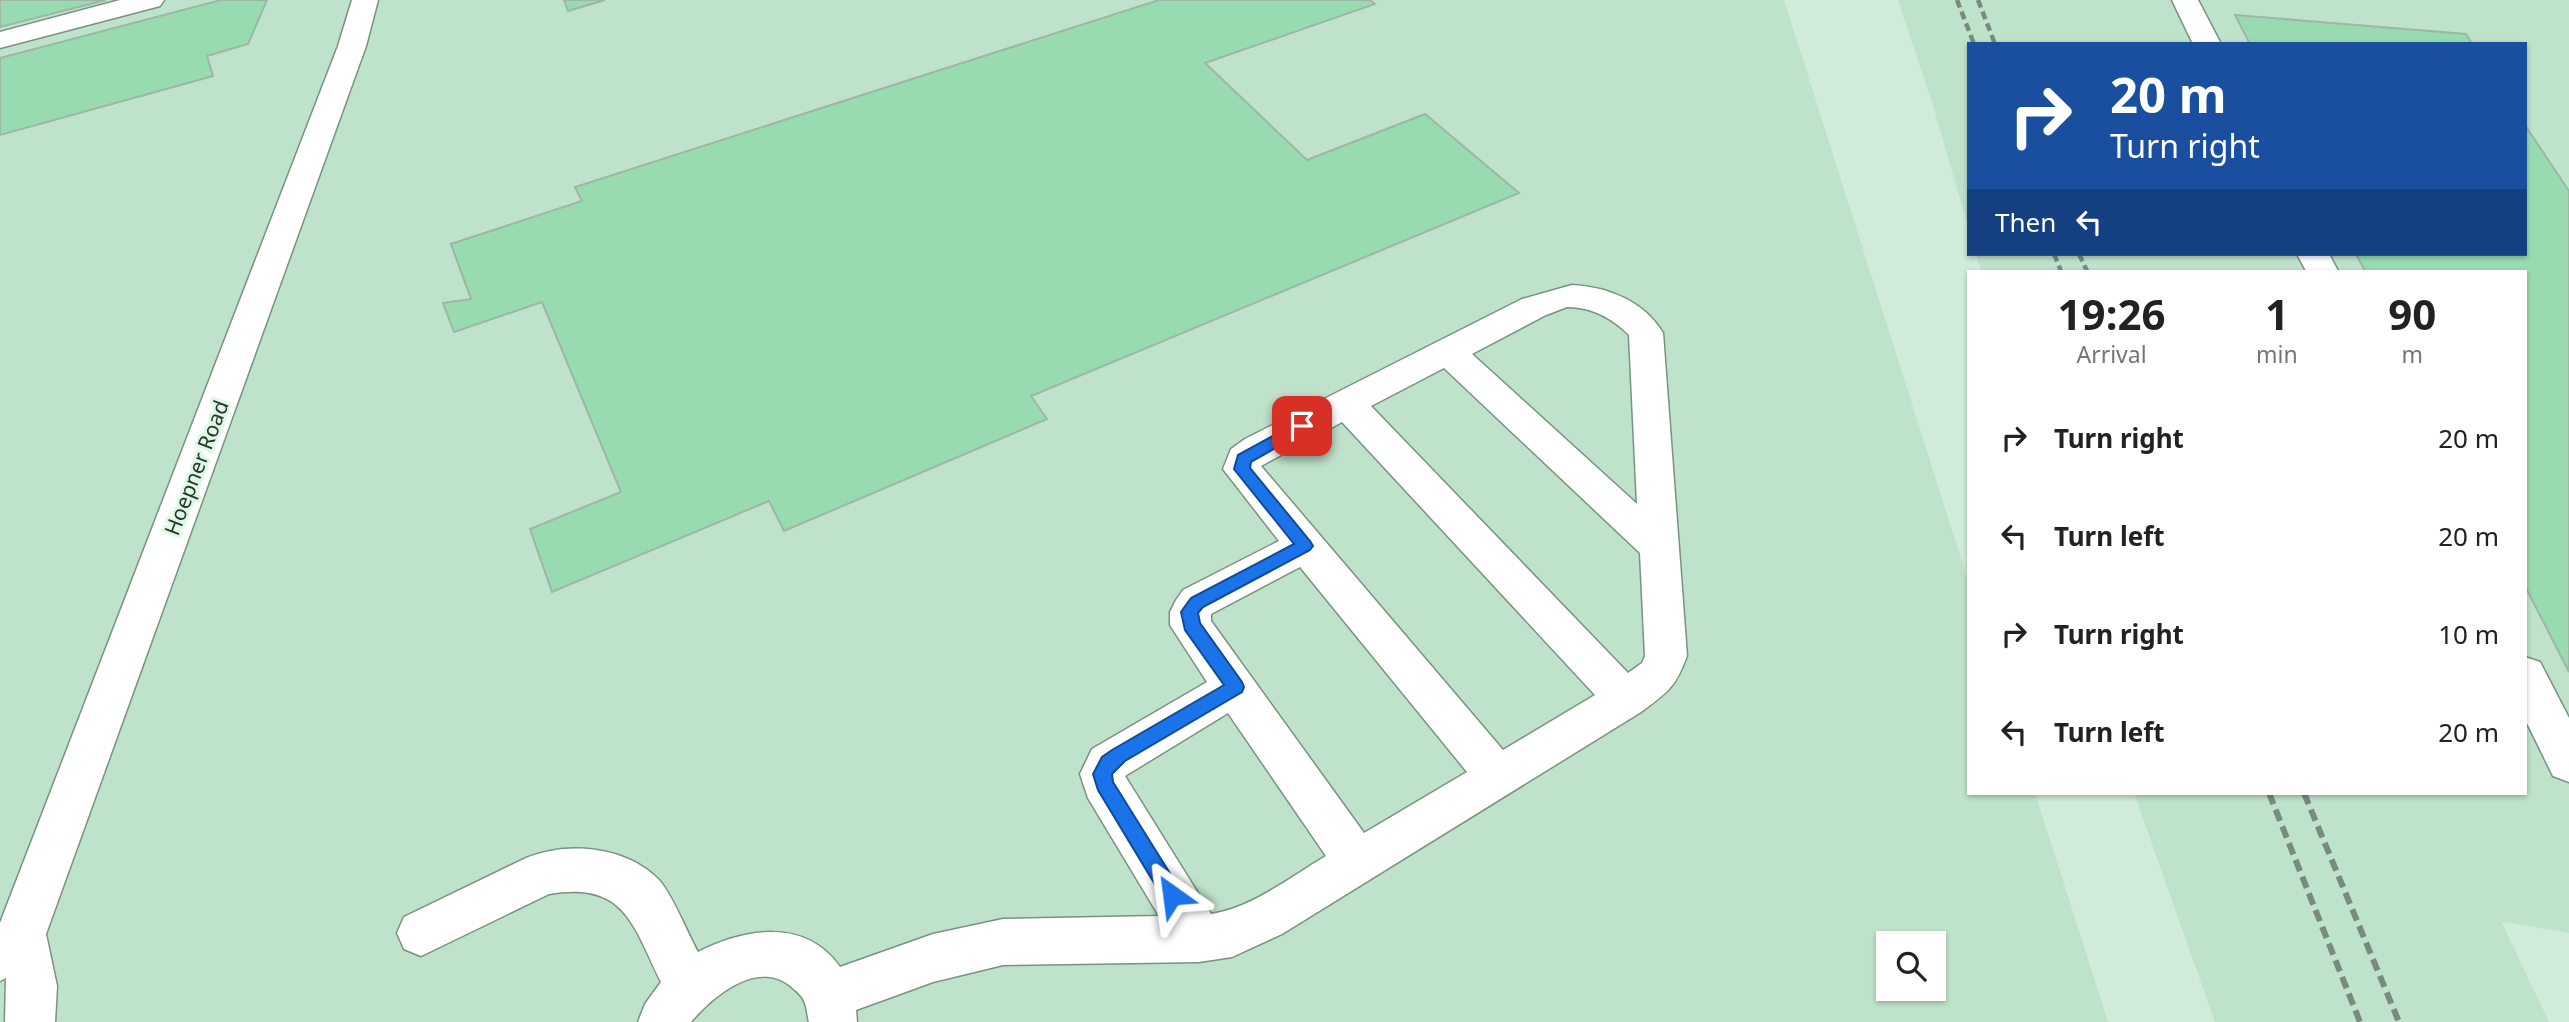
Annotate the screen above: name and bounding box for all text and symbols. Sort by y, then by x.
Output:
text: 20 m [2110,61,2227,127]
icon: right [1995,70,2086,161]
text: Turn right [2110,124,2260,167]
icon: left [2070,203,2108,241]
text: Then [1995,204,2056,240]
text: 19:26 [2058,285,2166,342]
text: 1 [2265,285,2289,342]
text: 90 [2388,285,2436,342]
text: Arrival [2076,338,2147,370]
text: min [2256,338,2298,370]
text: m [2402,338,2423,370]
street label: Hoepner Road [157,396,235,539]
pin [1272,396,1332,456]
icon: arrive [1283,407,1321,445]
icon: right [1995,419,2033,457]
text: Turn right [2054,420,2184,456]
text: 20 m [2438,420,2499,456]
icon: left [1995,517,2033,555]
text: Turn left [2054,518,2165,554]
text: 20 m [2438,518,2499,554]
icon: right [1995,615,2033,653]
text: Turn right [2054,616,2184,652]
text: 10 m [2438,616,2499,652]
icon: left [1995,713,2033,751]
text: Turn left [2054,714,2165,750]
text: 20 m [2438,714,2499,750]
position arrow [1135,858,1209,932]
map controls [1876,931,1946,1001]
button: search [1876,931,1946,1001]

